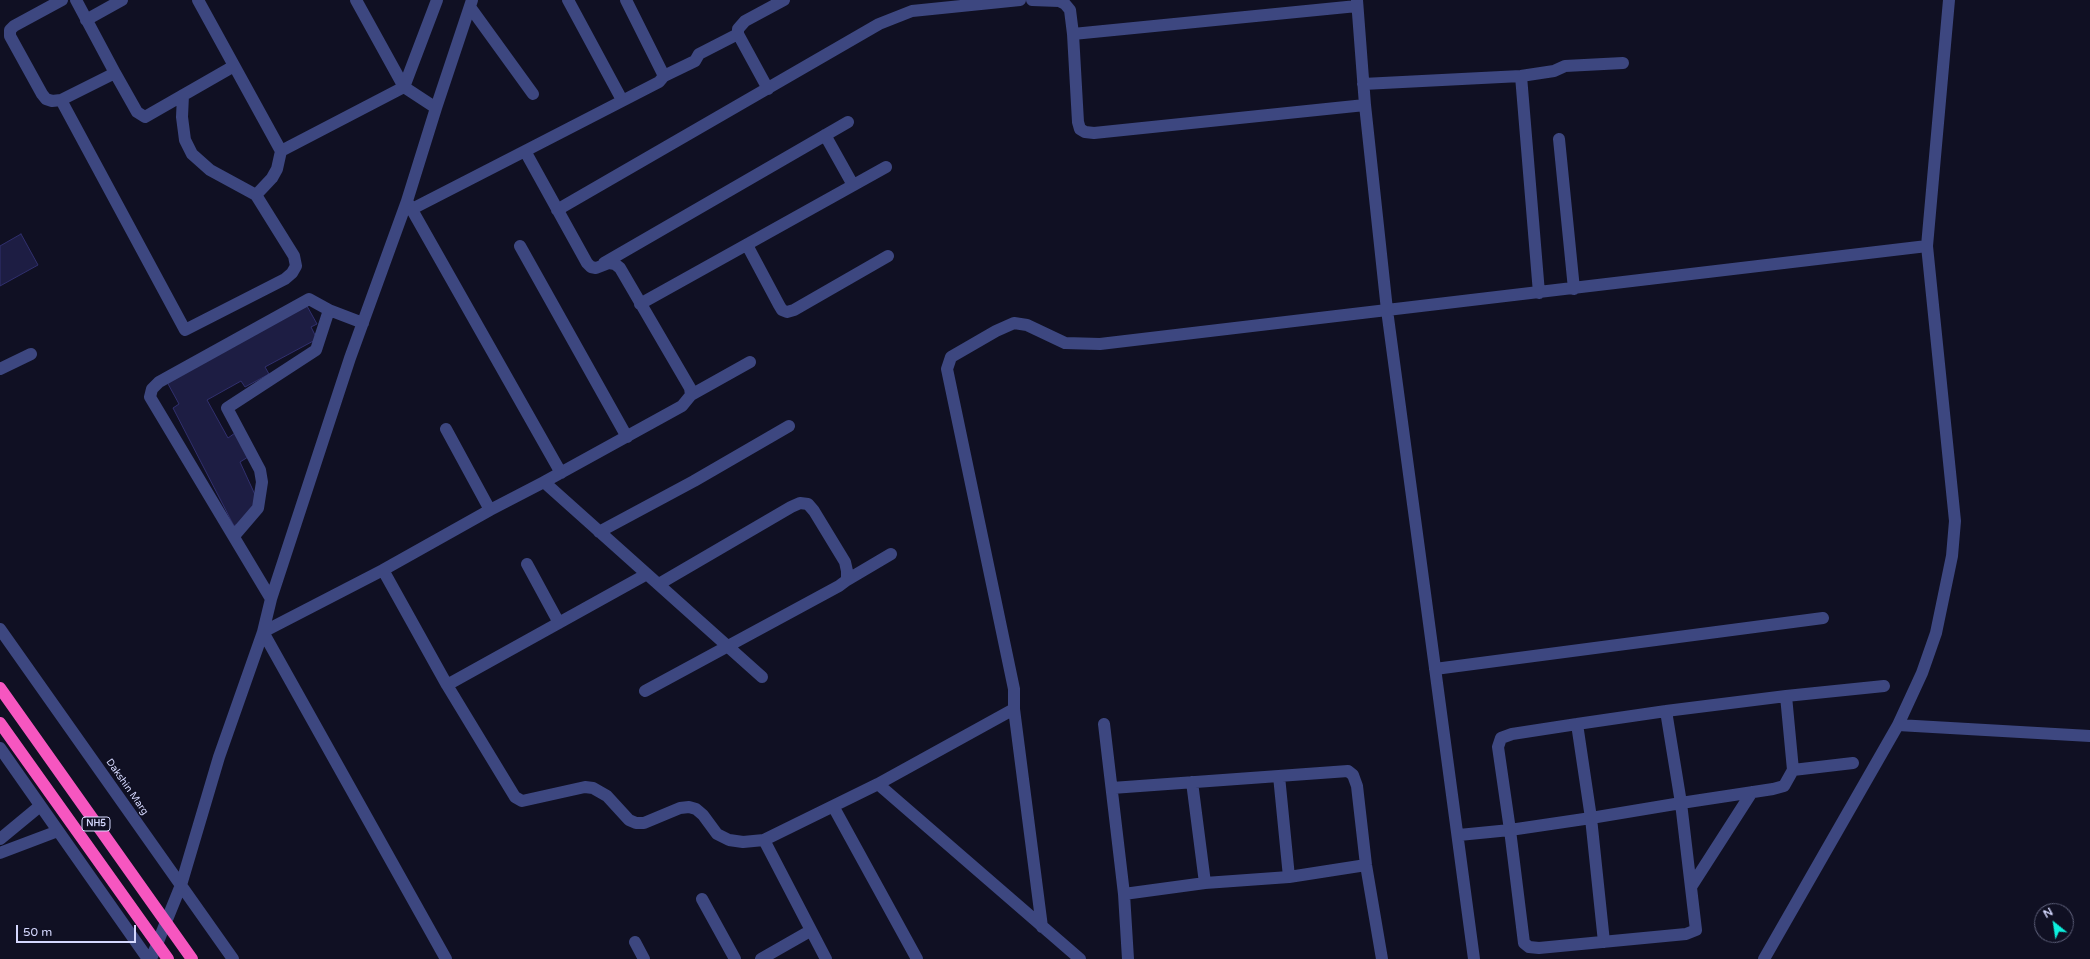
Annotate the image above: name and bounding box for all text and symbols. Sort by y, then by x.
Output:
street label: Dakshin Marg [103,757,151,817]
road number: NH5 [82,817,110,831]
north arrow [2034,903,2074,943]
text: N [2041,905,2055,921]
scale bar [18,917,138,943]
text: 50 m [23,925,52,939]

